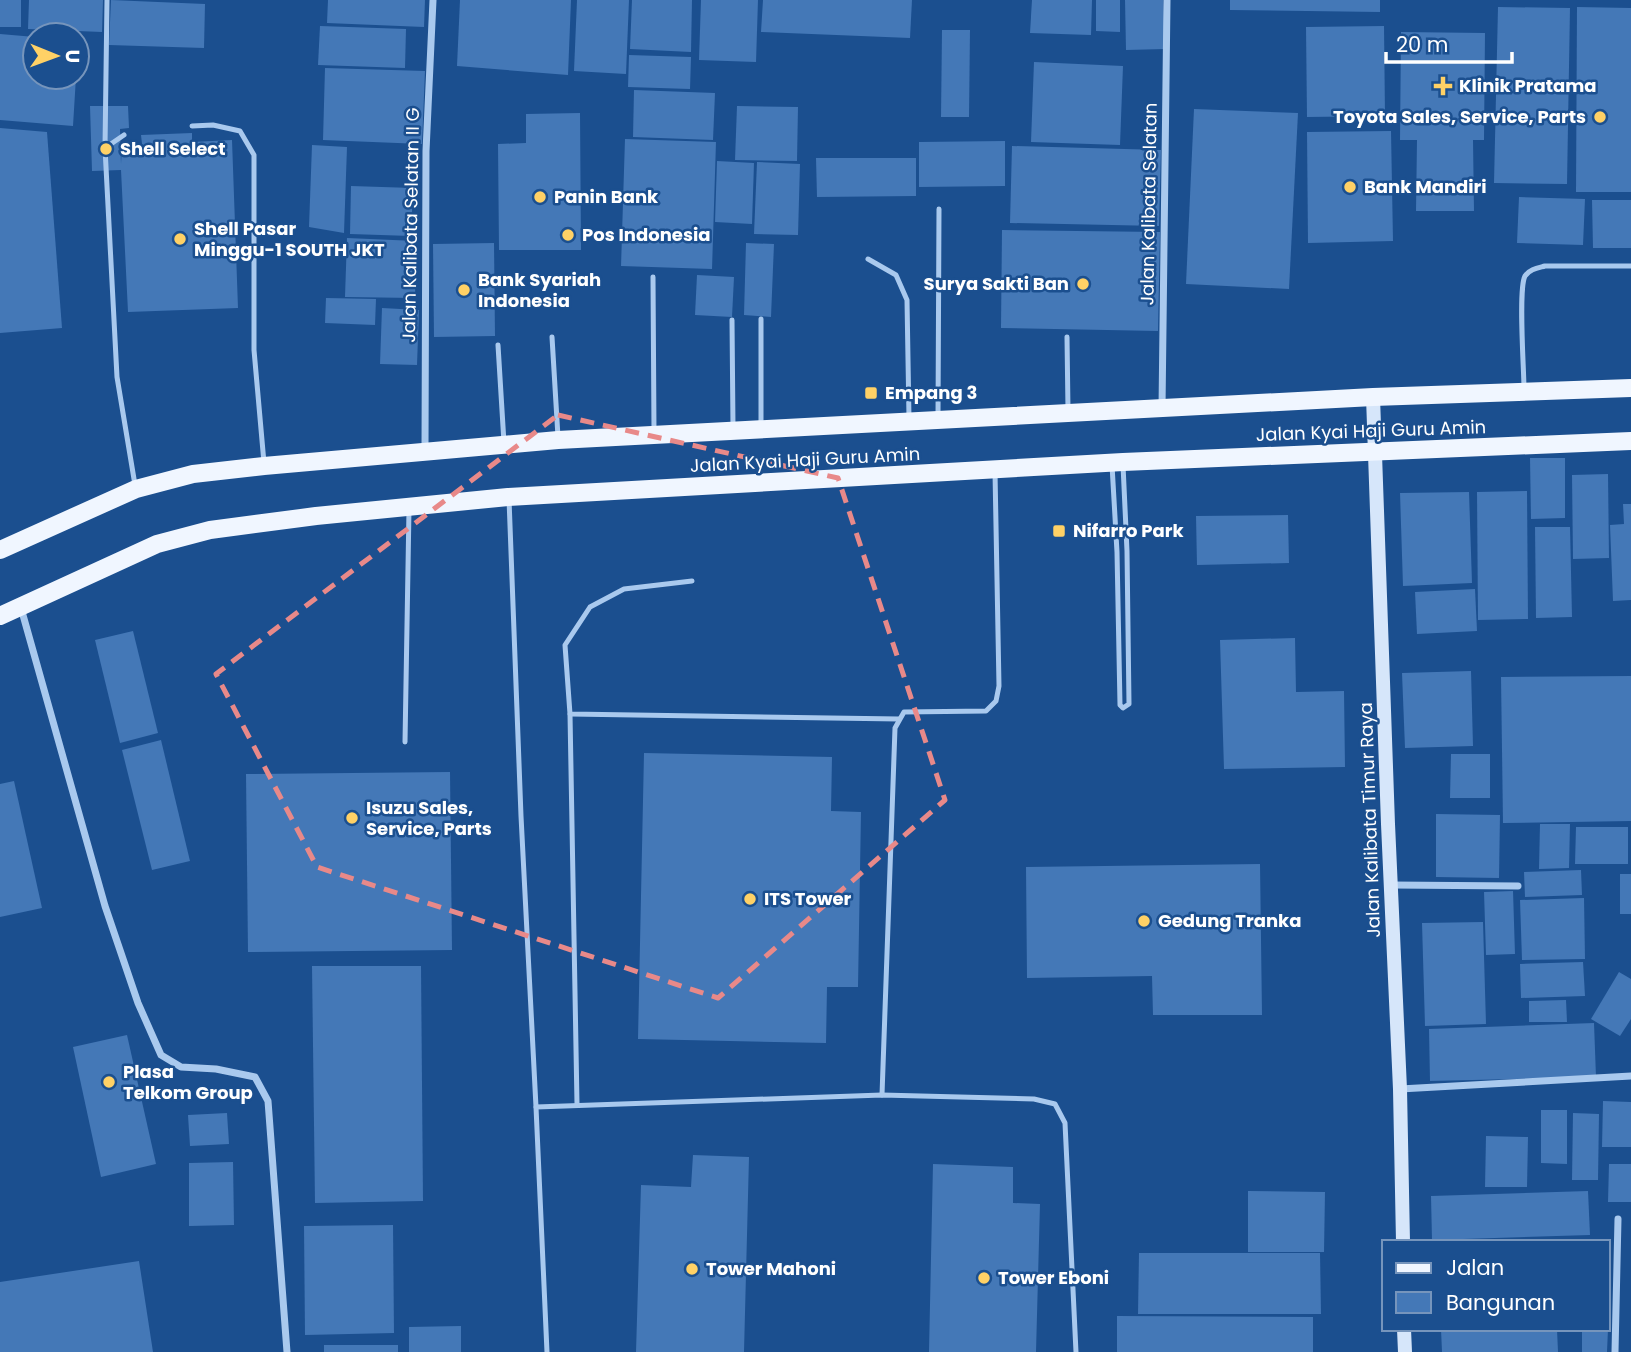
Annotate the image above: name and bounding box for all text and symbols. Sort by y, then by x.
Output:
north arrow [21,21,91,91]
scale bar [1386,21,1512,65]
text: 20 m [1396,30,1449,59]
text: U [59,49,86,63]
place label: Klinik Pratama [1459,73,1597,98]
marker: Klinik Pratama [1433,76,1453,96]
street label: Jalan Kalibata Selatan [1134,102,1163,306]
place label: Toyota Sales, Service, Parts [1333,104,1586,129]
street label: Jalan Kalibata Selatan II G [396,107,425,343]
marker: Toyota Sales, Service, Parts [1592,109,1608,125]
place label: Shell Select [120,136,225,161]
marker: Shell Select [98,141,114,157]
place label: Bank Mandiri [1364,174,1487,199]
marker: Bank Mandiri [1342,179,1358,195]
place label: Panin Bank [554,184,659,209]
marker: Panin Bank [532,189,548,205]
place label: Shell Pasar Minggu-1 SOUTH JKT [194,216,385,262]
place label: Pos Indonesia [582,222,710,247]
marker: Pos Indonesia [560,227,576,243]
marker: Shell Pasar Minggu-1 SOUTH JKT [172,231,188,247]
place label: Bank Syariah Indonesia [478,267,601,313]
place label: Surya Sakti Ban [924,271,1069,296]
marker: Surya Sakti Ban [1075,276,1091,292]
marker: Bank Syariah Indonesia [456,282,472,298]
place label: Empang 3 [885,380,977,405]
marker: Empang 3 [863,385,879,401]
street label: Jalan Kyai Haji Guru Amin [1255,414,1487,447]
street label: Jalan Kyai Haji Guru Amin [689,441,921,478]
place label: Nifarro Park [1073,518,1184,543]
marker: Nifarro Park [1051,523,1067,539]
street label: Jalan Kalibata Timur Raya [1353,702,1386,938]
place label: Isuzu Sales, Service, Parts [366,795,492,841]
marker: Isuzu Sales, Service, Parts [344,810,360,826]
place label: ITS Tower [764,886,852,911]
marker: ITS Tower [742,891,758,907]
place label: Gedung Tranka [1158,908,1301,933]
marker: Gedung Tranka [1136,913,1152,929]
place label: Plasa Telkom Group [123,1059,253,1105]
marker: Plasa Telkom Group [101,1074,117,1090]
legend [1382,1240,1610,1331]
text: Jalan [1446,1253,1504,1282]
place label: Tower Mahoni [706,1256,836,1281]
marker: Tower Mahoni [684,1261,700,1277]
place label: Tower Eboni [998,1265,1109,1290]
marker: Tower Eboni [976,1270,992,1286]
text: Bangunan [1446,1288,1555,1317]

